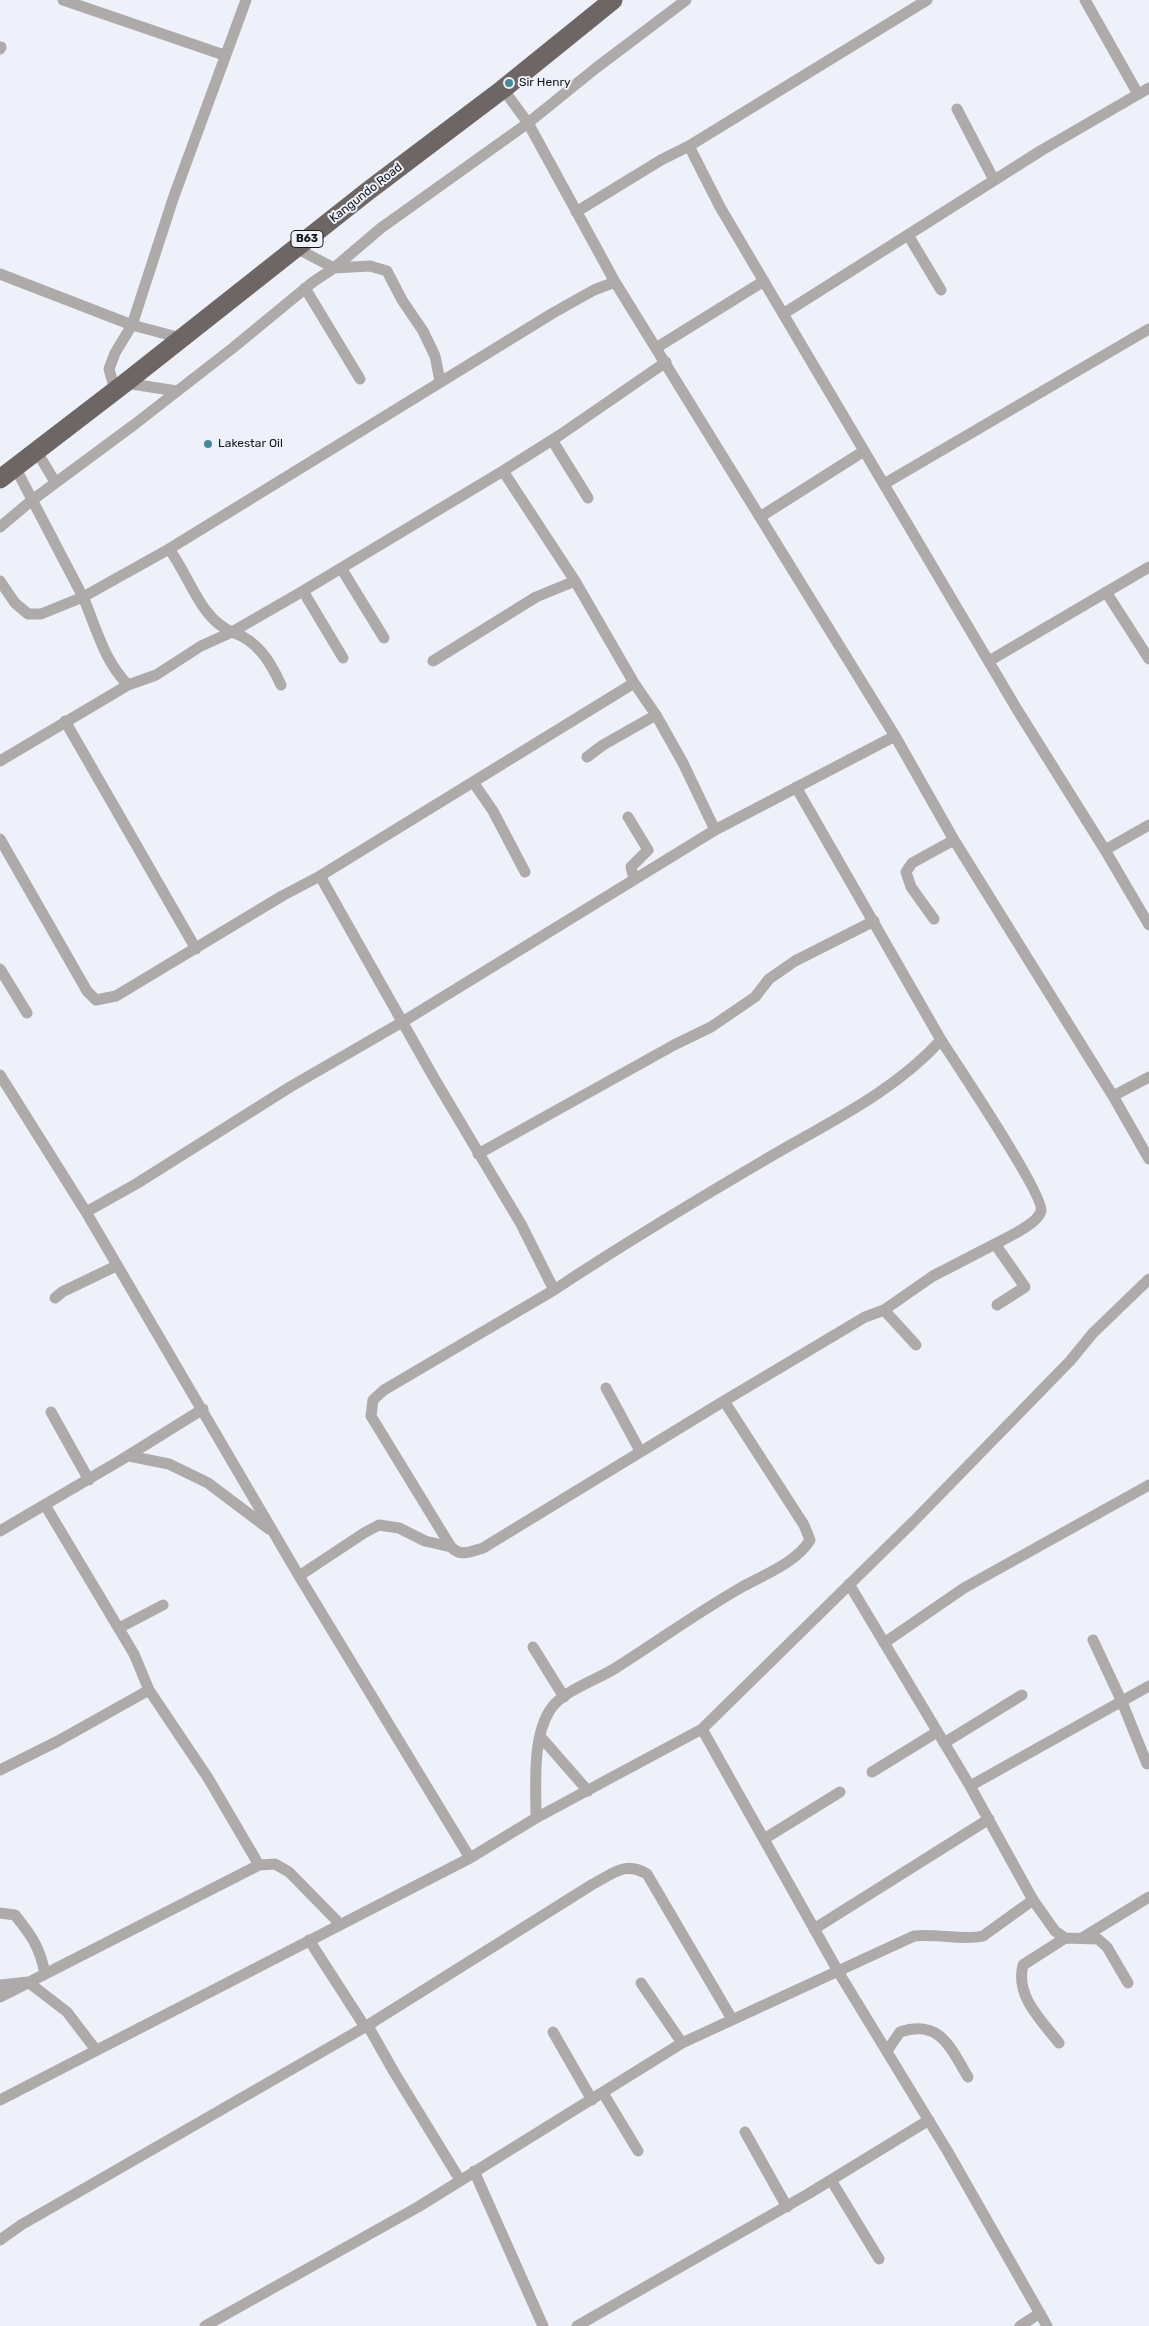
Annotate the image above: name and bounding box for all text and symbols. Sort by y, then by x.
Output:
place label: Sir Henry [519,76,571,90]
marker: Sir Henry [503,77,515,89]
street label: Kangundo Road [327,160,405,226]
road number: B63 [291,230,323,248]
place label: Lakestar Oil [218,437,283,451]
marker: Lakestar Oil [202,438,214,450]

